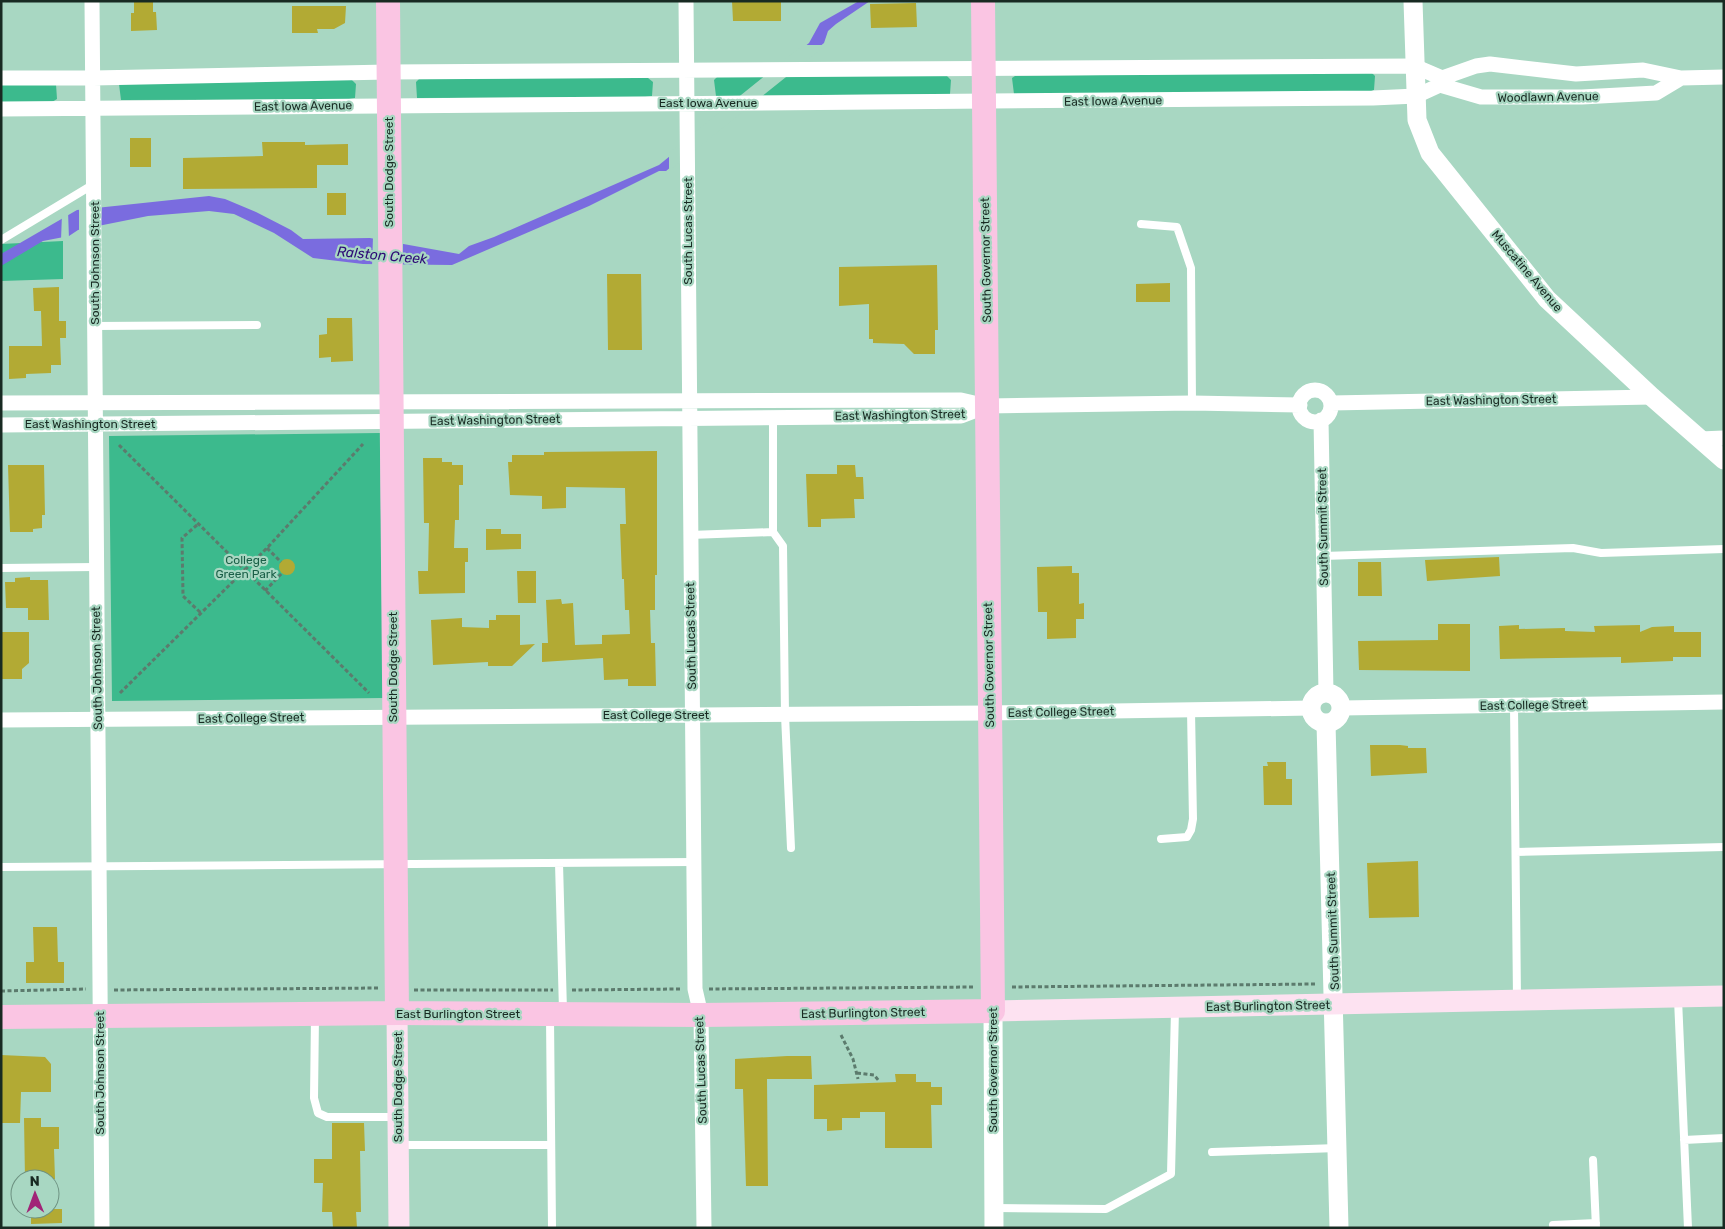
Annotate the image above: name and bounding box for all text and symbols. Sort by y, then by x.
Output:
street label: Woodlawn Avenue [1497,89,1599,105]
street label: East Iowa Avenue [1064,93,1163,109]
street label: East Iowa Avenue [659,96,757,110]
street label: East Iowa Avenue [254,98,353,114]
street label: South Dodge Street [382,117,396,227]
street label: South Lucas Street [681,177,695,285]
street label: South Governor Street [978,197,994,323]
street label: South Johnson Street [88,201,102,325]
street label: Muscatine Avenue [1489,227,1565,315]
water label: Ralston Creek [336,243,429,268]
street label: East Washington Street [1426,392,1557,408]
street label: East Washington Street [835,407,966,423]
street label: East Washington Street [430,412,561,428]
street label: East Washington Street [25,417,156,431]
street label: South Summit Street [1315,468,1331,586]
park label: College Green Park [215,553,277,581]
street label: South Lucas Street [683,582,699,690]
street label: South Governor Street [981,602,997,728]
street label: South Johnson Street [89,606,105,730]
street label: South Dodge Street [386,612,400,722]
street label: East College Street [1480,697,1587,713]
street label: East College Street [1008,704,1115,720]
street label: East College Street [603,708,710,722]
street label: East College Street [198,710,305,726]
street label: South Summit Street [1324,872,1342,990]
street label: East Burlington Street [1206,998,1331,1014]
street label: East Burlington Street [801,1005,926,1021]
street label: East Burlington Street [396,1007,520,1021]
street label: South Governor Street [986,1007,1000,1133]
street label: South Johnson Street [93,1011,107,1135]
street label: South Lucas Street [692,1016,710,1124]
street label: South Dodge Street [391,1032,405,1142]
north arrow [10,1169,60,1219]
text: N [30,1173,40,1190]

